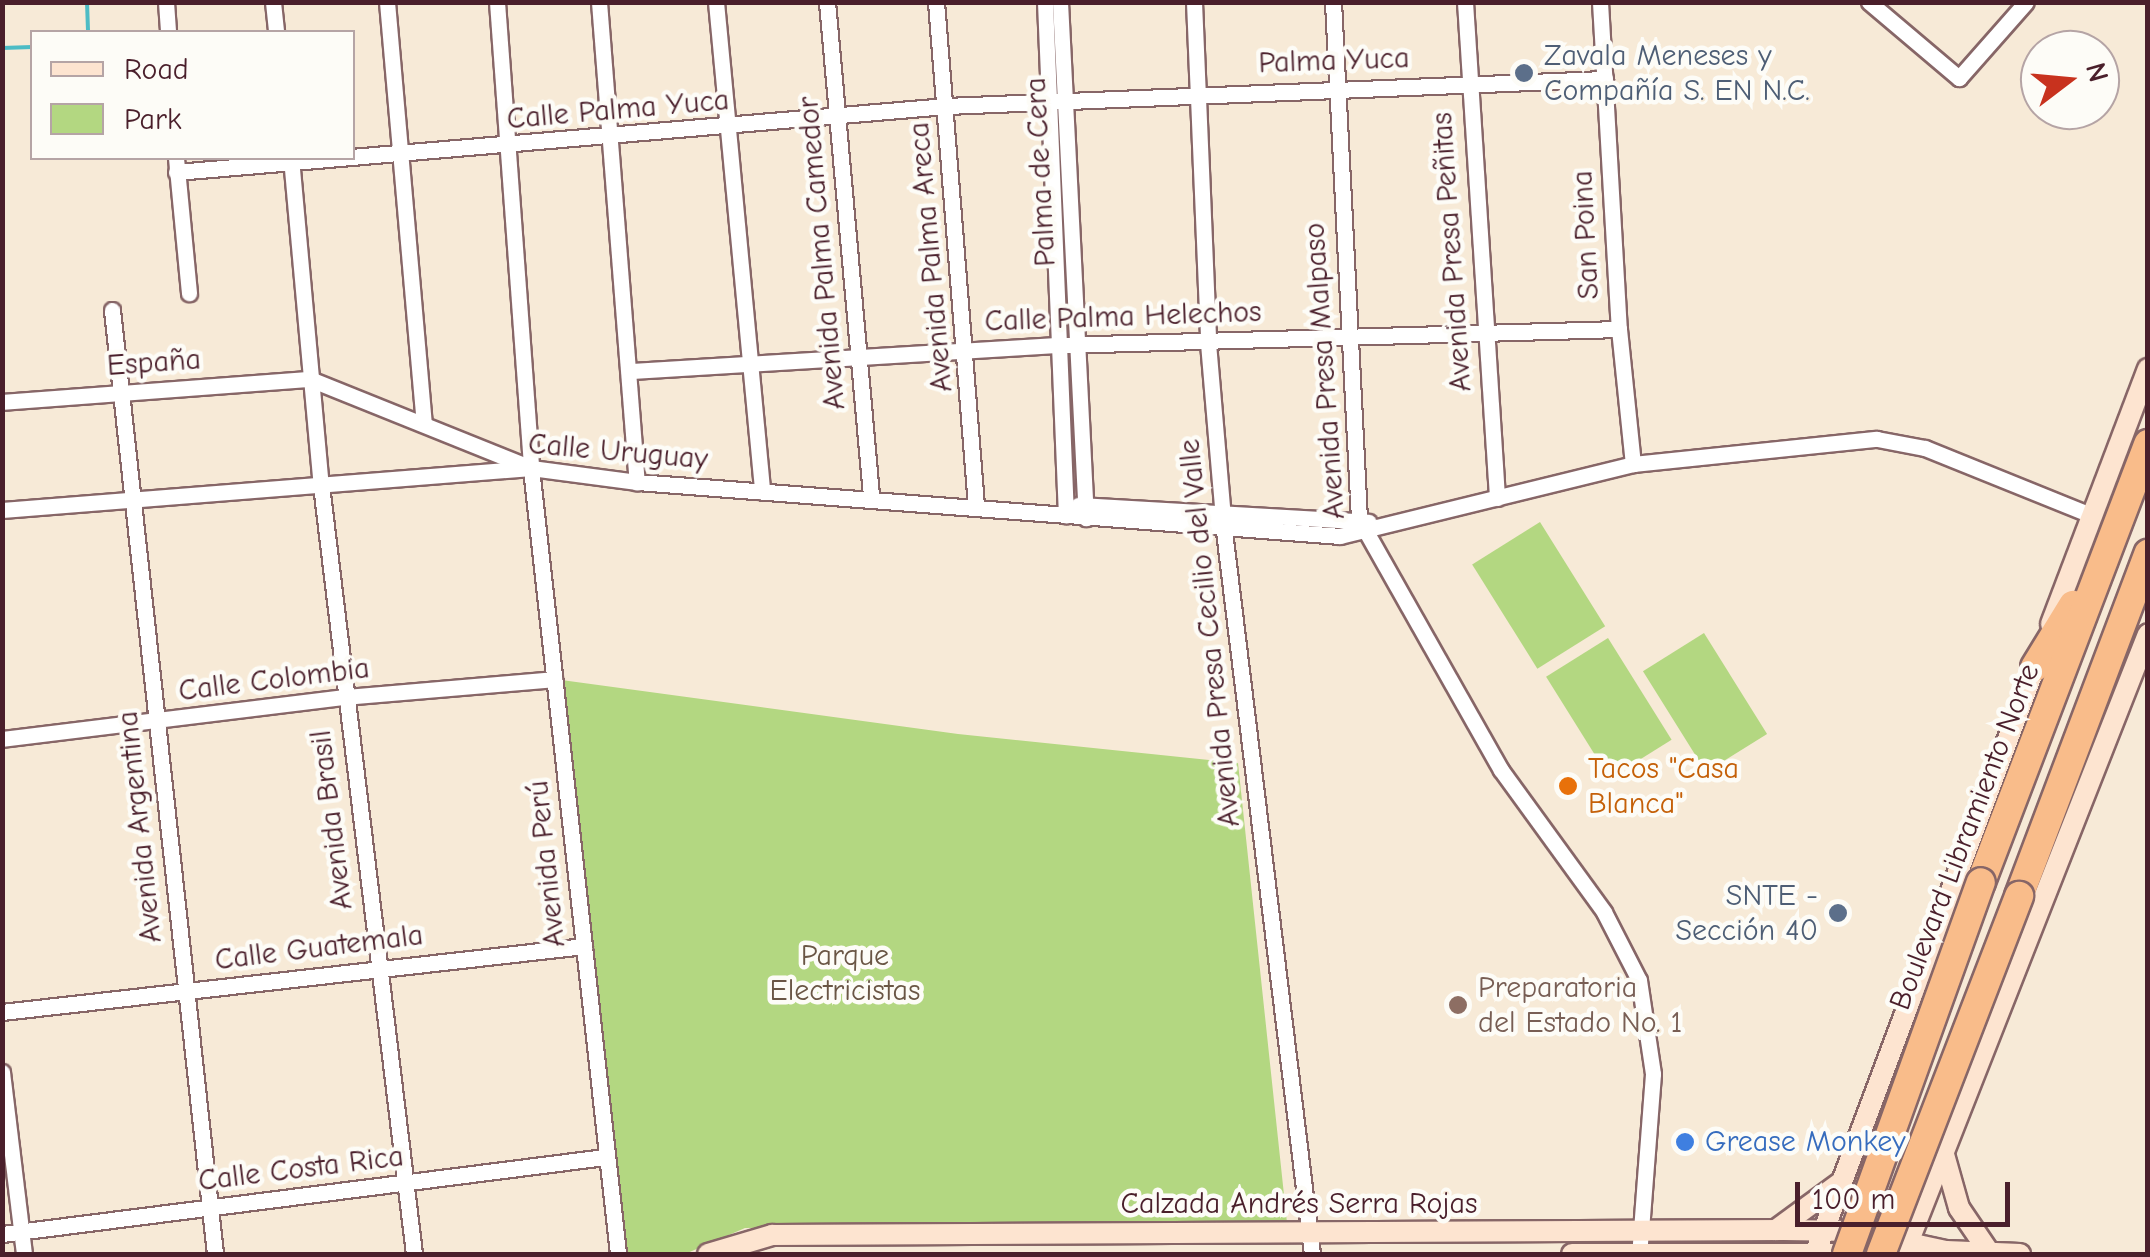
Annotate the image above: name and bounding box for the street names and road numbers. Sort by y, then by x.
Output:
street label: Palma Yuca [1258,40,1410,82]
street label: Palma de Cera [1018,77,1064,267]
street label: Calle Palma Yuca [505,82,731,138]
street label: Avenida Palma Camedor [790,95,854,411]
street label: Avenida Presa Peñitas [1424,111,1480,393]
street label: Avenida Palma Areca [901,121,961,393]
street label: San Poina [1565,170,1607,300]
street label: Avenida Presa Malpaso [1297,222,1353,520]
street label: Calle Palma Helechos [984,294,1262,340]
street label: España [106,342,202,384]
street label: Calle Uruguay [527,426,709,478]
street label: Avenida Presa Cecilio del Valle [1172,437,1248,829]
street label: Calle Colombia [177,650,371,710]
street label: Boulevard Libramiento Norte [1882,659,2048,1015]
street label: Avenida Argentina [110,709,170,945]
street label: Avenida Brasil [303,728,361,912]
street label: Avenida Perú [520,779,574,949]
street label: Calle Guatemala [213,917,425,979]
street label: Calle Costa Rica [196,1139,406,1199]
street label: Calzada Andrés Serra Rojas [1121,1186,1477,1222]

